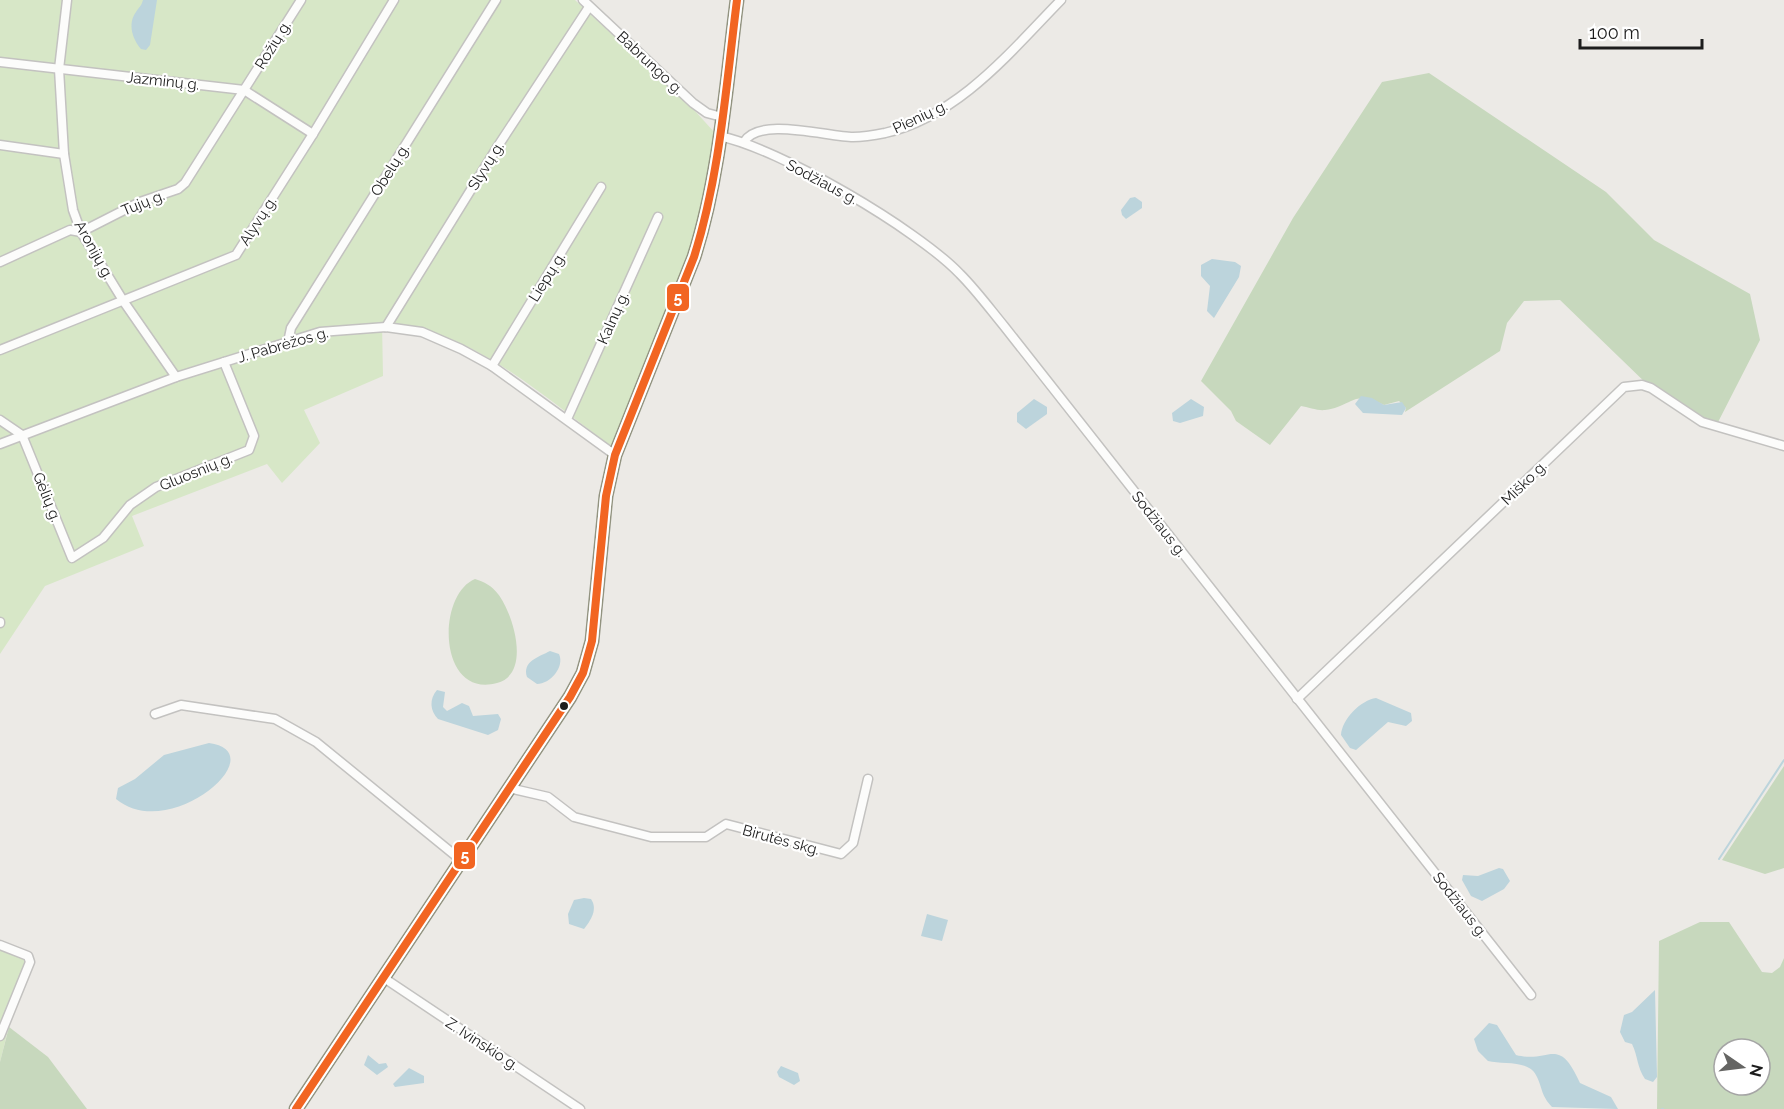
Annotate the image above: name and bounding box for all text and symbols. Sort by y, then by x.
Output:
scale bar [1580,12,1702,50]
street label: Rožių g. [251,17,295,73]
text: 100 m [1589,22,1640,43]
street label: Babrungo g. [613,28,687,98]
street label: Jazminų g. [126,68,200,94]
street label: Pienių g. [890,97,950,137]
street label: Slyvų g. [464,138,508,194]
street label: Obelų g. [367,141,413,199]
street label: Sodžiaus g. [783,156,861,208]
street label: Tujų g. [119,186,167,220]
street label: Alyvų g. [235,193,281,249]
street label: Aronijų g. [71,218,117,282]
street label: Liepų g. [525,249,569,305]
line badge: 5 [666,283,690,312]
text: 5 [674,288,683,307]
street label: Kalnų g. [593,289,633,347]
street label: J. Pabrėžos g. [236,323,330,367]
street label: Gluosnių g. [157,449,235,495]
street label: Miško g. [1498,457,1550,509]
street label: Gėlių g. [29,470,65,524]
street label: Sodžiaus g. [1128,488,1190,560]
unlabelled marker [558,700,570,712]
street label: Birutės skg. [740,821,822,859]
line badge: 5 [453,841,476,870]
text: 5 [461,846,470,865]
street label: Sodžiaus g. [1429,869,1491,941]
street label: Z. Ivinskio g. [442,1014,522,1074]
north arrow [1712,1037,1772,1097]
text: N [1745,1062,1767,1079]

